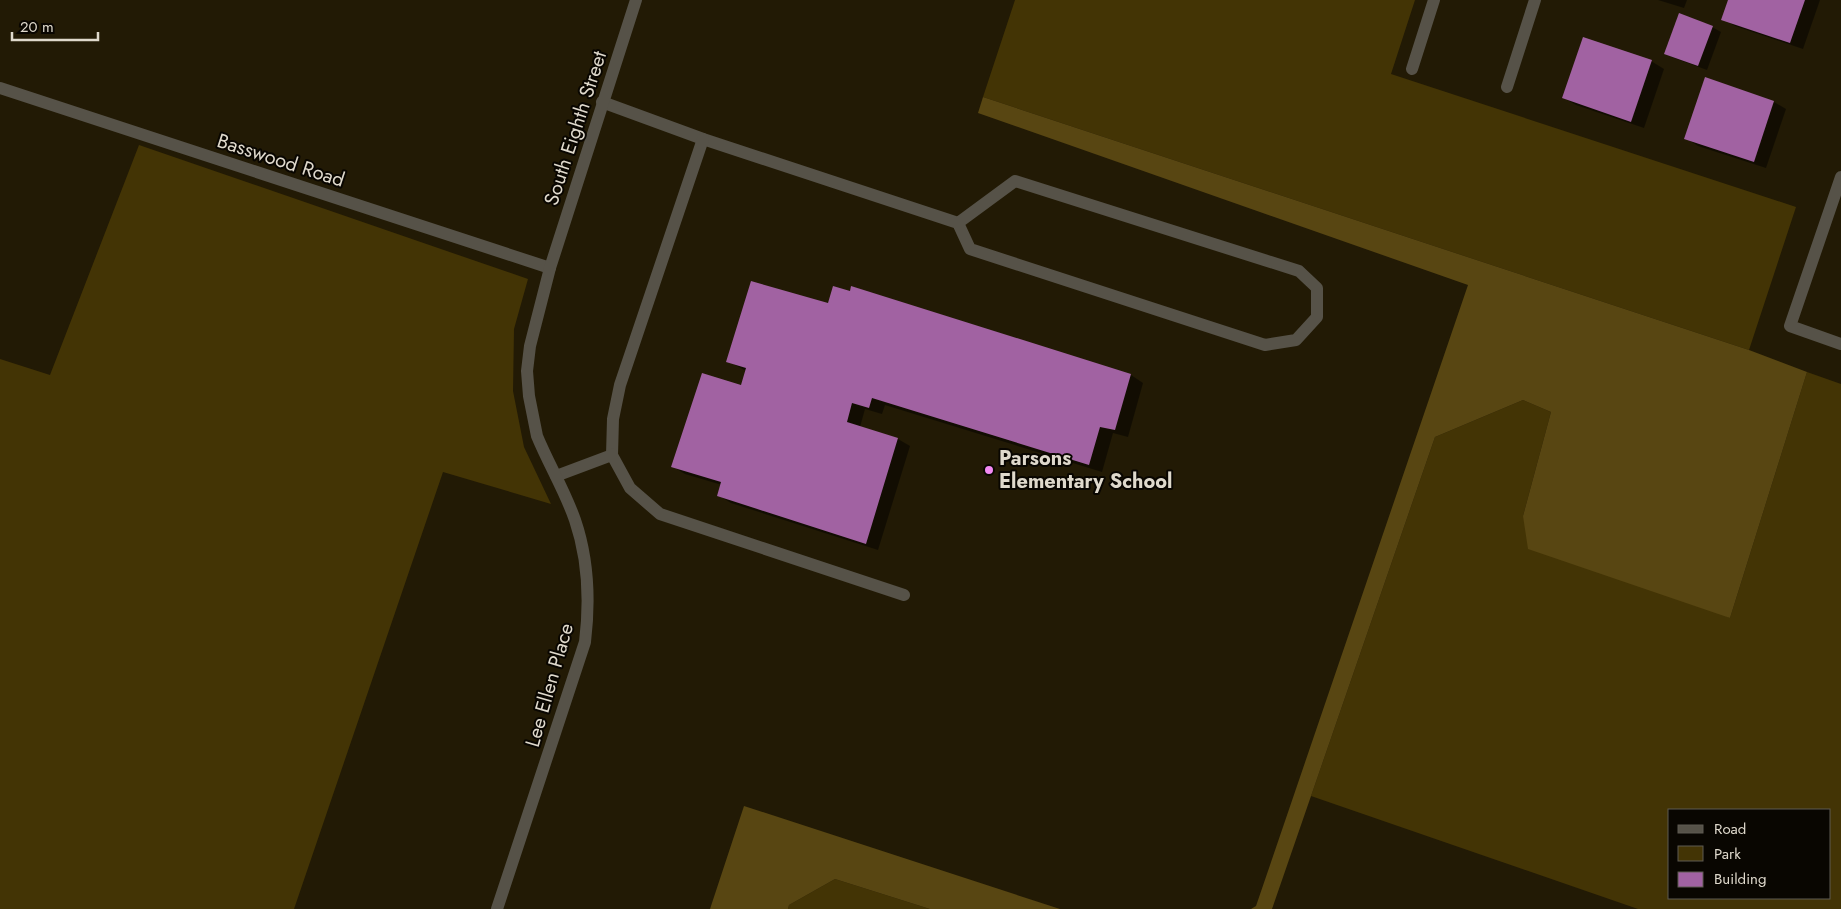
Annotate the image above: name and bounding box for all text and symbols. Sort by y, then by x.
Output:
scale bar [12,10,99,42]
text: 20 m [20,16,54,38]
street label: South Eighth Street [537,47,614,209]
street label: Basswood Road [213,126,348,195]
place label: Parsons Elementary School [999,444,1172,496]
marker: Parsons Elementary School [983,464,995,476]
street label: Lee Ellen Place [518,620,581,750]
legend [1668,809,1831,899]
text: Road [1714,818,1746,840]
text: Park [1714,843,1741,865]
text: Building [1714,868,1766,890]

